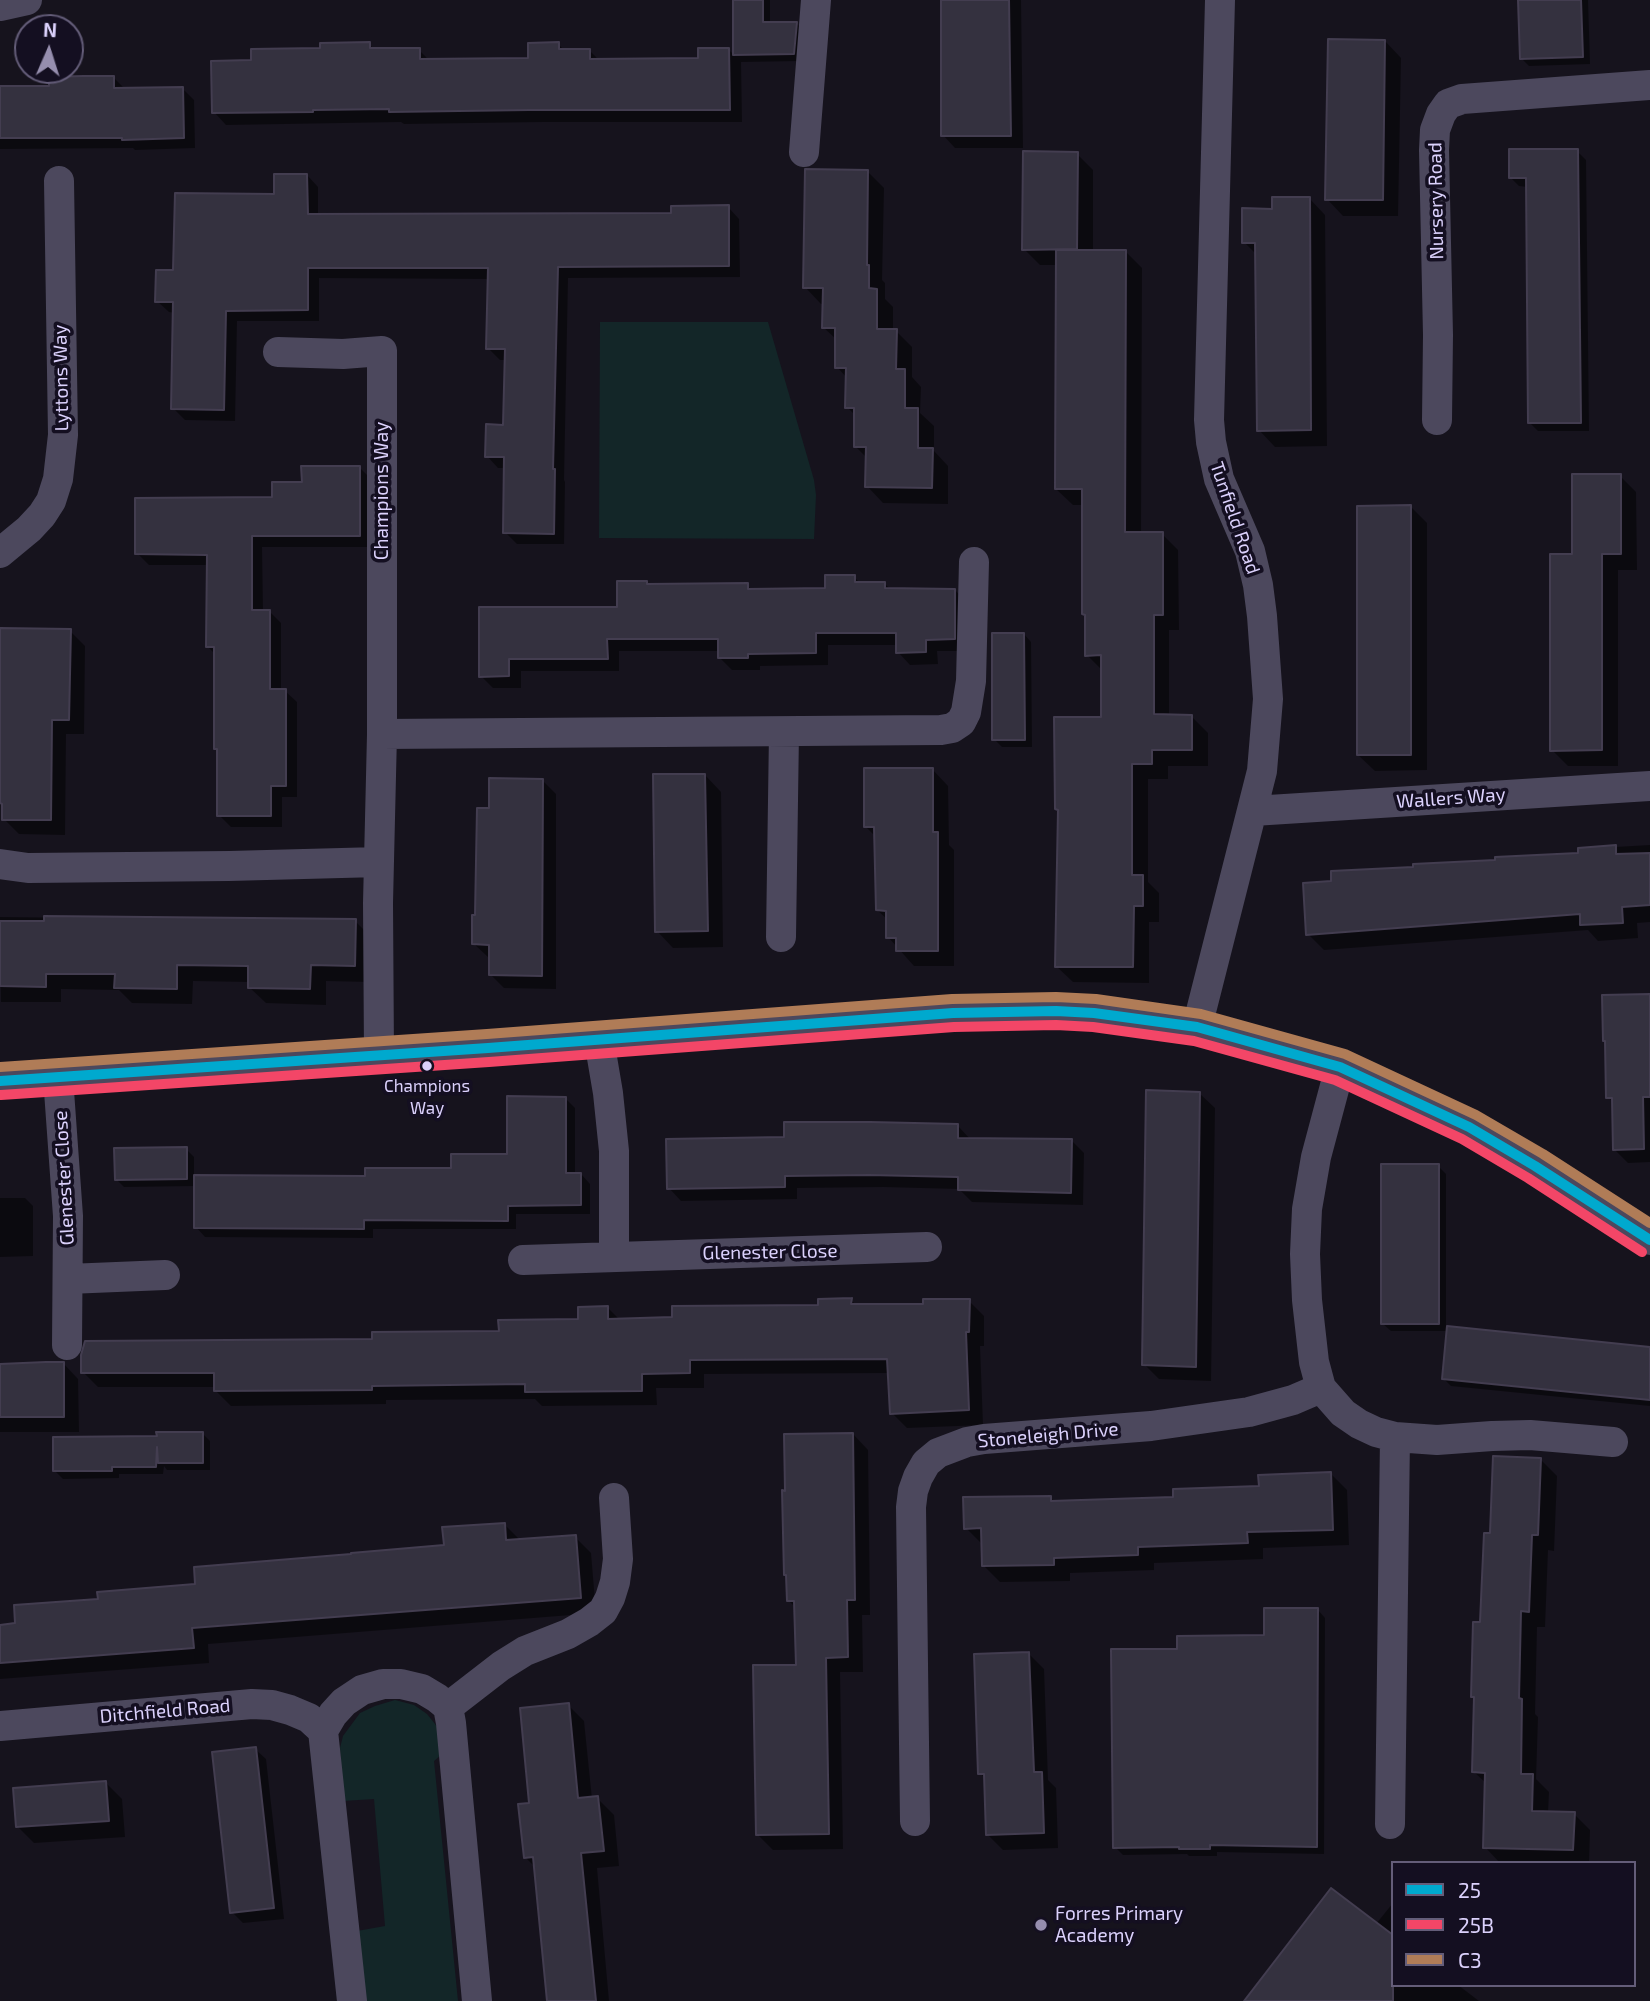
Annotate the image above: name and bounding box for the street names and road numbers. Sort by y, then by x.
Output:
street label: Nursery Road [1424,142,1448,260]
street label: Lyttons Way [49,324,73,432]
street label: Champions Way [371,422,393,560]
street label: Tunfield Road [1205,459,1265,577]
street label: Wallers Way [1396,783,1506,813]
street label: Glenester Close [49,1110,79,1246]
street label: Glenester Close [702,1239,838,1265]
street label: Stoneleigh Drive [977,1417,1119,1453]
street label: Ditchfield Road [99,1694,231,1728]

